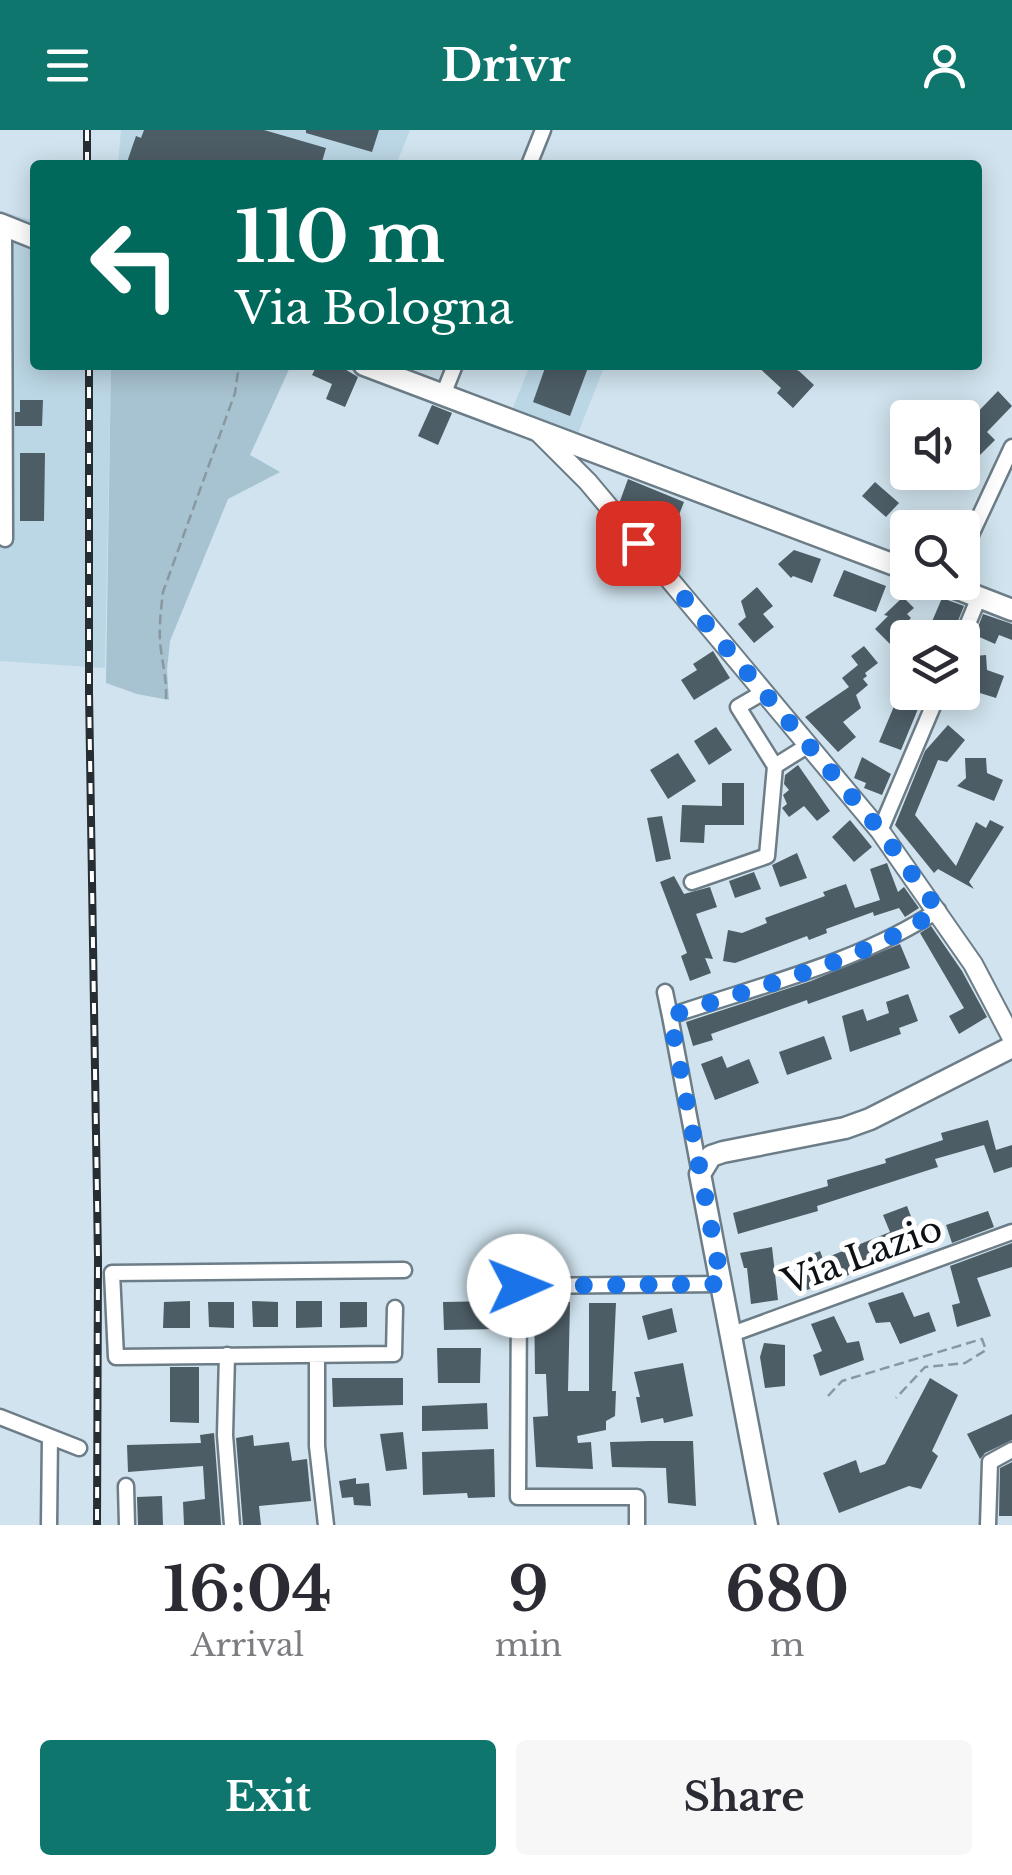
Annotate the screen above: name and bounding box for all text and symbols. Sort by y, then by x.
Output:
text: Drivr [441,37,571,93]
icon: menu [40,38,95,93]
icon: person [917,38,972,93]
text: 110 m [235,194,445,281]
icon: left [70,200,200,330]
text: Via Bologna [235,280,513,336]
map controls [890,400,980,710]
button: sound [890,400,980,490]
pin [596,501,681,586]
button: search [890,510,980,600]
icon: arrive [611,516,666,571]
button: layers [890,620,980,710]
street label: Via Lazio [775,1206,948,1304]
position arrow [467,1234,571,1338]
text: 16:04 [163,1553,332,1627]
text: 9 [508,1553,549,1627]
text: 680 [725,1553,849,1627]
text: Arrival [191,1625,304,1665]
text: min [495,1625,562,1665]
text: m [770,1625,804,1665]
button: Exit [40,1740,496,1855]
button: Share [516,1740,972,1855]

